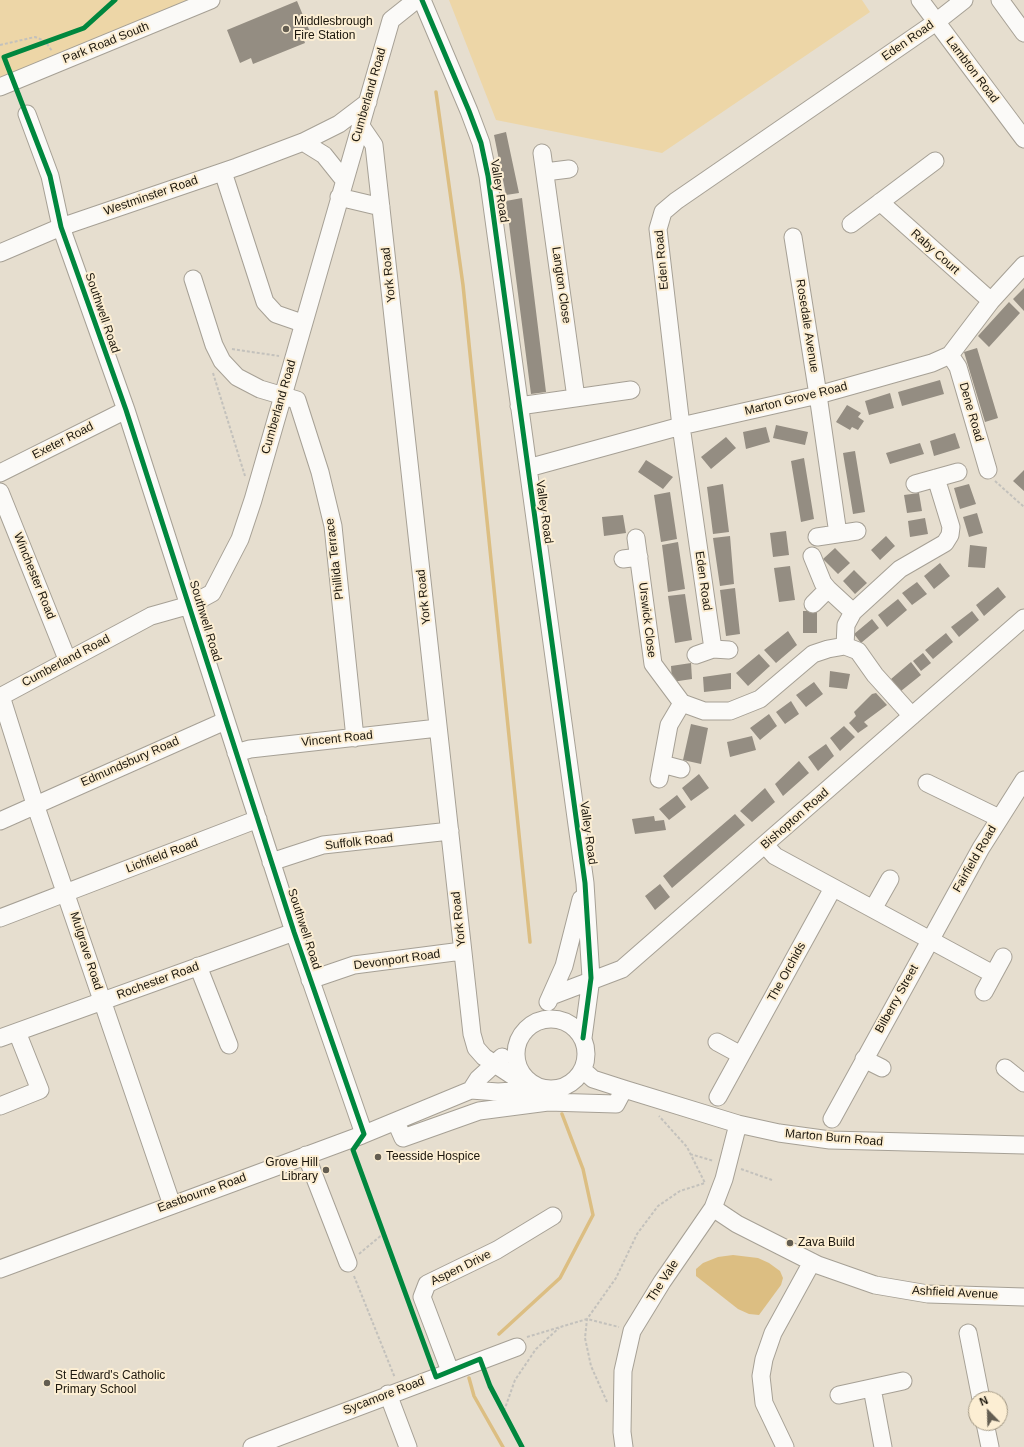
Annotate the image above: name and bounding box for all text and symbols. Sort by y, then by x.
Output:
place label: Middlesbrough Fire Station [294,15,373,43]
street label: Eden Road [879,18,937,64]
street label: Park Road South [61,19,151,67]
marker: Middlesbrough Fire Station [281,24,291,34]
street label: Lambton Road [943,34,1001,106]
street label: Cumberland Road [349,46,389,144]
street label: Valley Road [487,158,511,224]
street label: Westminster Road [102,173,200,219]
street label: Raby Court [908,226,962,278]
street label: Eden Road [652,229,672,291]
street label: Langton Close [548,246,574,324]
street label: York Road [379,247,399,303]
street label: Southwell Road [82,271,122,355]
street label: Rosedale Avenue [792,278,822,374]
street label: Cumberland Road [259,358,299,456]
street label: Marton Grove Road [743,379,849,419]
street label: Dene Road [956,381,986,443]
street label: Exeter Road [30,419,96,463]
street label: Valley Road [532,479,556,545]
street label: Phillida Terrace [323,517,347,601]
street label: Winchester Road [10,531,58,621]
street label: Eden Road [692,550,714,612]
street label: York Road [414,569,434,625]
street label: Southwell Road [186,579,224,663]
street label: Urswick Close [635,581,659,659]
street label: Cumberland Road [20,632,112,690]
street label: Vincent Road [301,728,373,750]
street label: Edmundsbury Road [79,734,181,790]
street label: Bishopton Road [758,786,832,852]
street label: Valley Road [576,800,600,866]
street label: Fairfield Road [950,823,1000,895]
street label: Suffolk Road [324,831,394,853]
street label: Lichfield Road [124,836,200,876]
street label: Southwell Road [284,887,324,971]
street label: York Road [449,891,469,947]
street label: Mulgrave Road [67,910,105,992]
street label: The Orchids [765,940,809,1004]
street label: Devonport Road [353,947,441,973]
street label: Rochester Road [115,959,201,1003]
street label: Bilberry Street [872,962,922,1036]
street label: Marton Burn Road [785,1127,883,1149]
place label: Teesside Hospice [386,1150,480,1164]
marker: Teesside Hospice [373,1152,383,1162]
place label: Grove Hill Library [265,1156,318,1184]
marker: Grove Hill Library [321,1165,331,1175]
street label: Eastbourne Road [156,1170,248,1216]
place label: Zava Build [798,1236,855,1250]
marker: Zava Build [785,1238,795,1248]
street label: Aspen Drive [428,1247,494,1289]
street label: The Vale [644,1257,682,1305]
street label: Ashfield Avenue [911,1284,999,1302]
place label: St Edward's Catholic Primary School [55,1369,165,1397]
street label: Sycamore Road [341,1374,427,1418]
marker: St Edward's Catholic Primary School [42,1378,52,1388]
north arrow [968,1391,1008,1431]
text: N [978,1394,990,1408]

